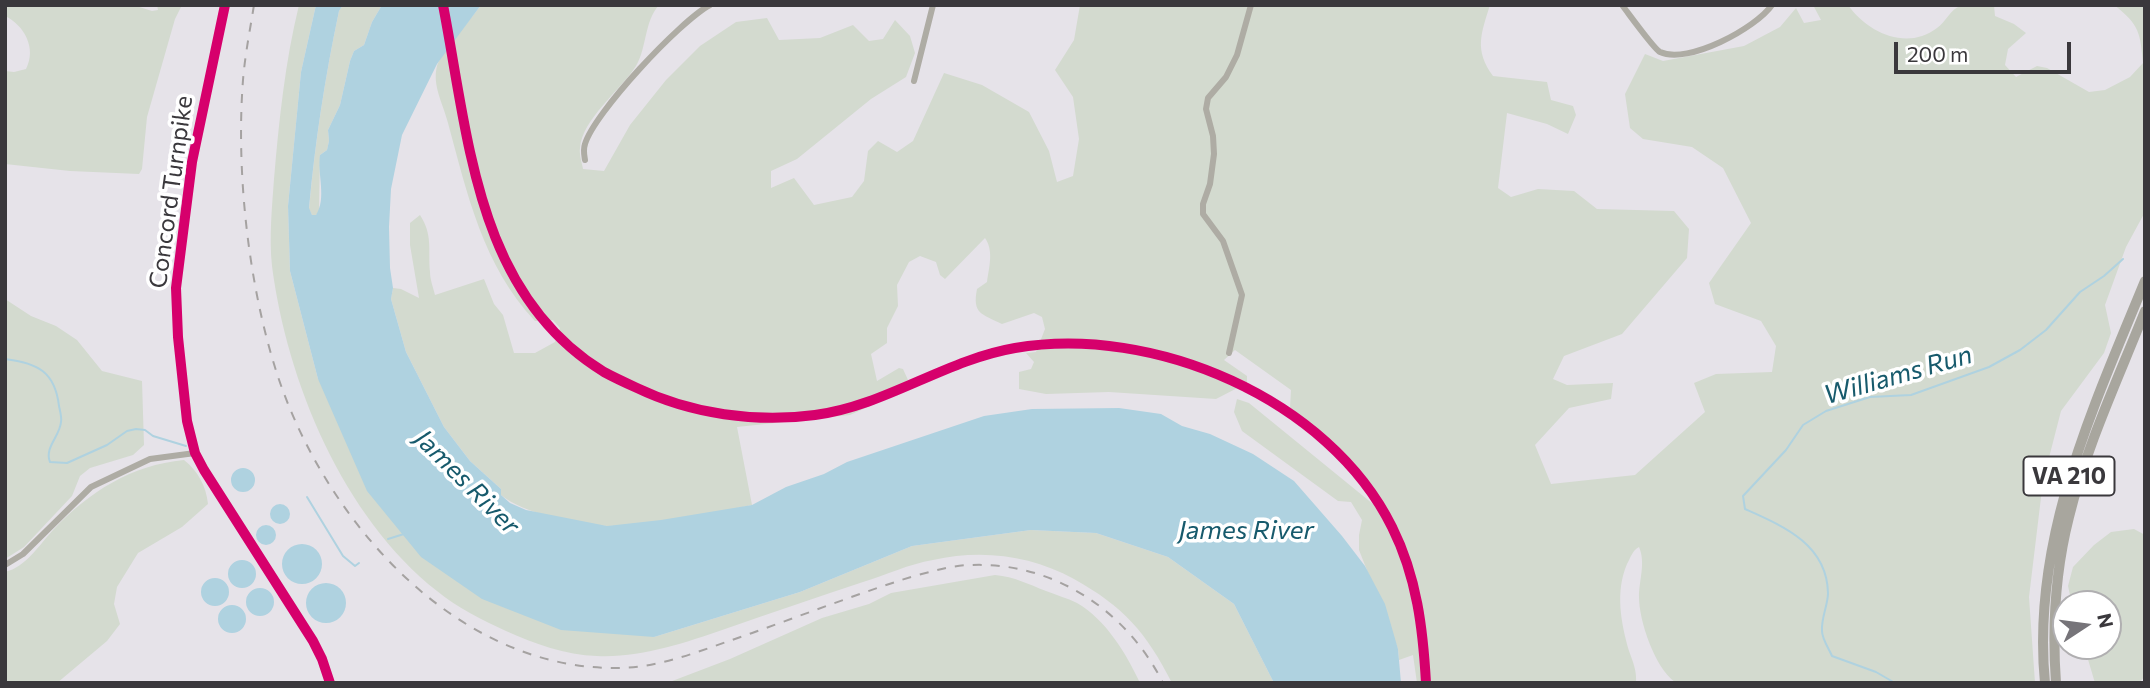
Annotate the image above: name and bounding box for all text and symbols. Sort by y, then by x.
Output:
scale bar [1898,28,2075,72]
text: 200 m [1907,41,1968,66]
street label: Concord Turnpike [143,94,199,290]
water label: Williams Run [1820,339,1976,411]
water label: James River [408,423,526,541]
road number: VA 210 [2024,456,2114,496]
water label: James River [1178,514,1314,546]
north arrow [2052,590,2122,660]
text: N [2093,611,2119,630]

